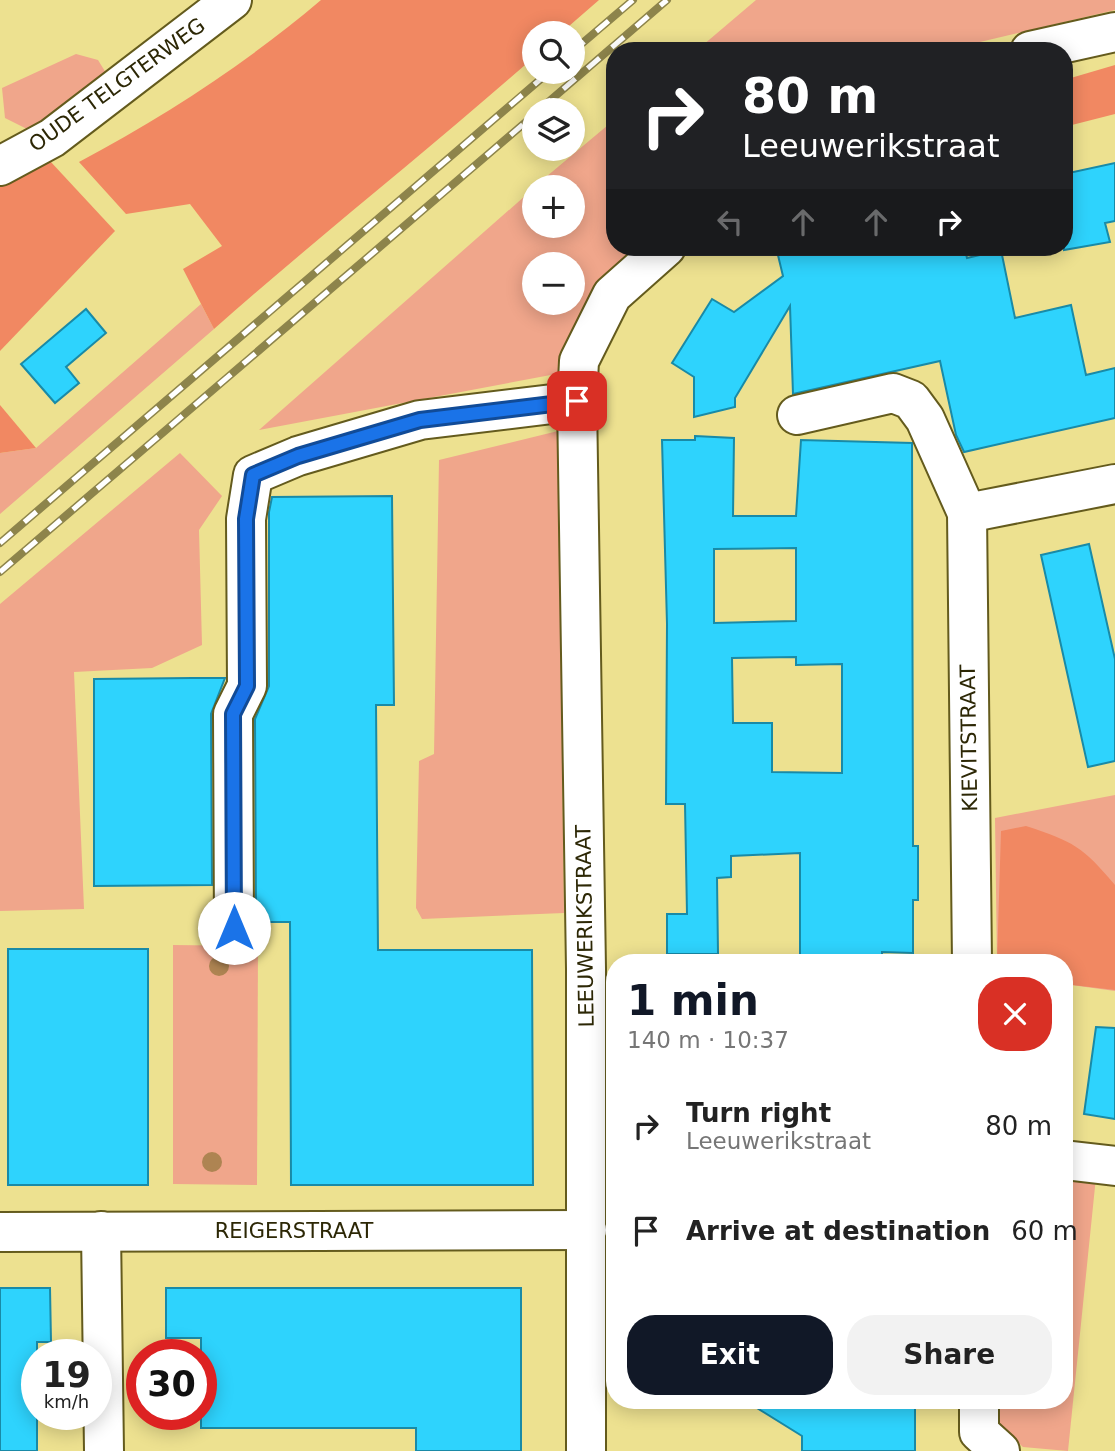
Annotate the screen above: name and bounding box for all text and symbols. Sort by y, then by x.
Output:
street label: OUDE TELGTERWEG [24,13,210,157]
map controls [522,21,585,315]
button: search [522,21,585,84]
text: 80 m [742,68,878,125]
icon: right [627,70,718,161]
button: layers [522,98,585,161]
text: Leeuwerikstraat [742,127,1000,165]
button: + [522,175,585,238]
icon: left [711,203,749,241]
icon: ahead [784,203,822,241]
icon: ahead [857,203,895,241]
icon: right [930,203,968,241]
button: − [522,252,585,315]
pin [547,371,607,431]
icon: arrive [558,382,596,420]
street label: KIEVITSTRAAT [956,664,982,812]
street label: LEEUWERIKSTRAAT [571,824,599,1027]
position arrow [197,891,271,965]
text: 1 min [627,976,759,1025]
button: close [978,977,1052,1051]
text: 140 m · 10:37 [627,1027,789,1053]
text: Turn right [686,1098,831,1128]
icon: right [627,1107,665,1145]
text: 80 m [985,1111,1052,1141]
text: Leeuwerikstraat [686,1128,871,1154]
icon: arrive [627,1212,665,1250]
text: Arrive at destination [686,1216,990,1246]
text: 60 m [1011,1216,1078,1246]
street label: REIGERSTRAAT [215,1219,373,1243]
button: Exit [627,1315,833,1395]
button: Share [847,1315,1052,1395]
speed limit sign: 30 [126,1339,217,1430]
text: 19 [42,1355,91,1395]
text: km/h [44,1391,89,1412]

